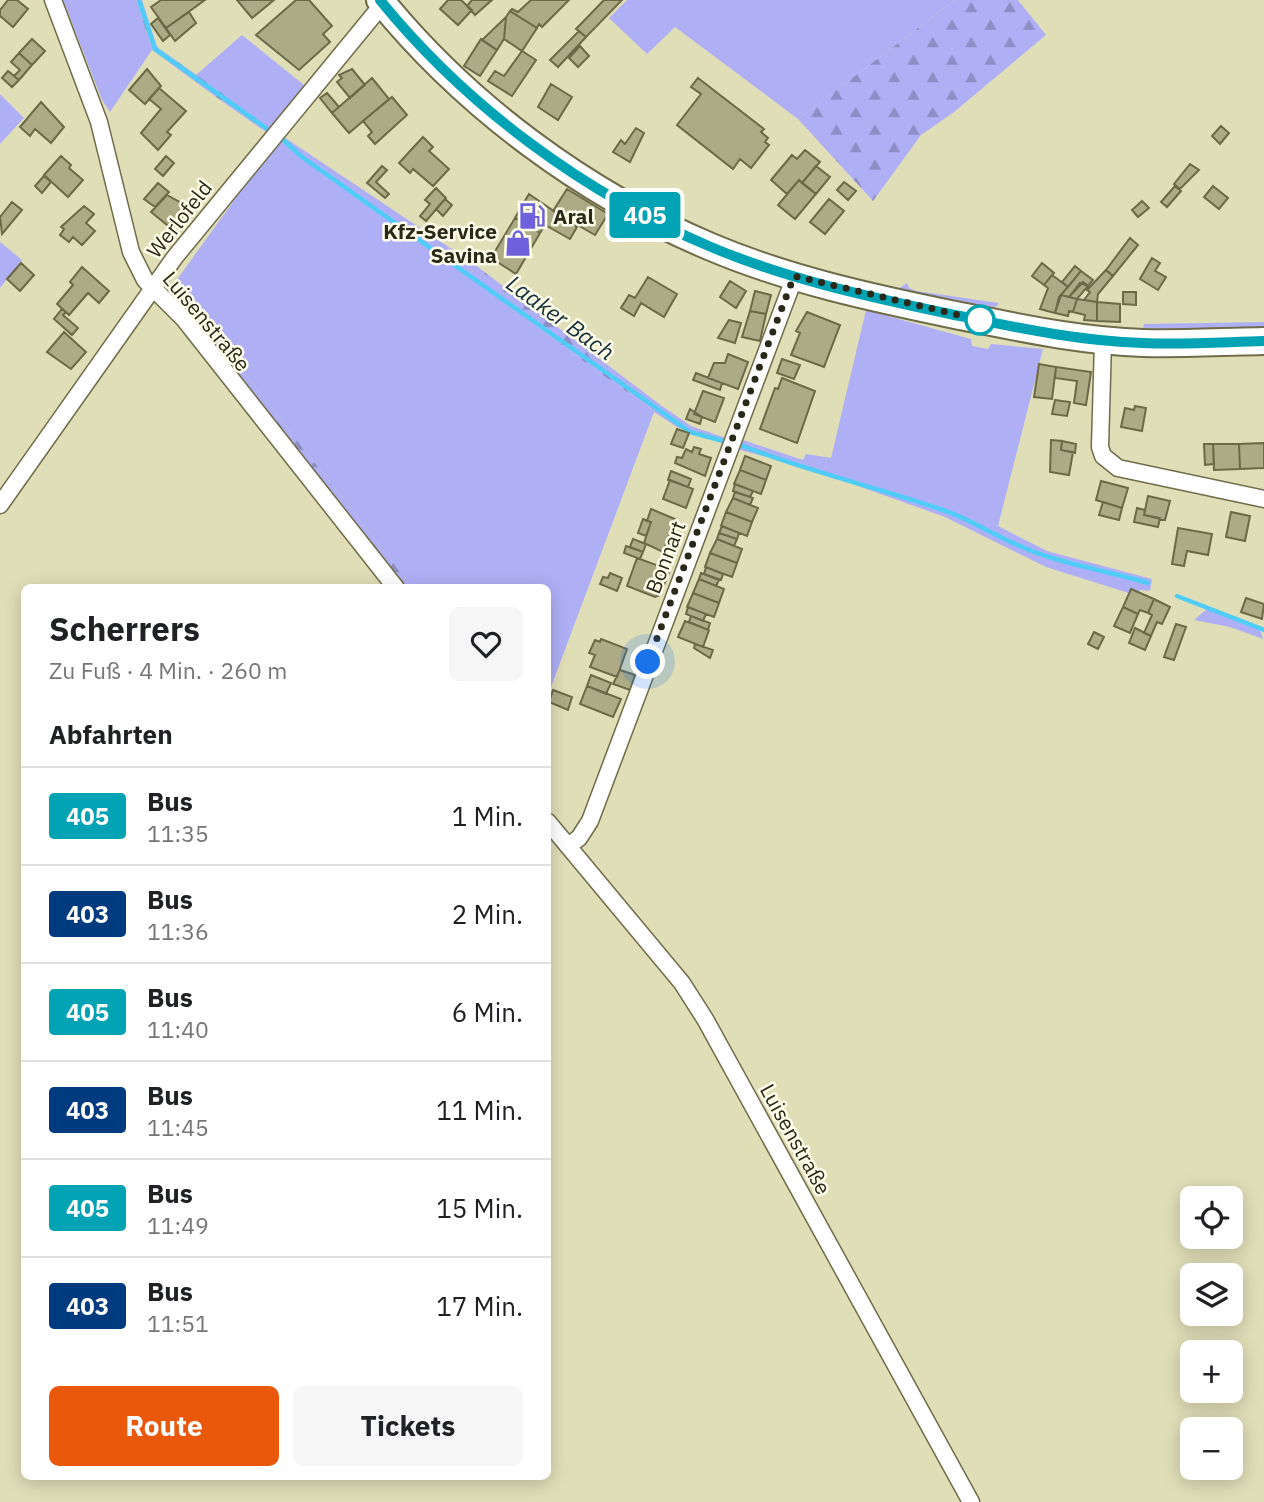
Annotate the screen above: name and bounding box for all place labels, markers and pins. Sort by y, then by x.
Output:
fuel station icon: Aral [517,201,547,231]
place label: Aral [553,202,594,230]
place label: Kfz-Service Savina [383,217,497,269]
shop icon: Kfz-Service Savina [503,228,533,258]
unlabelled marker [965,305,995,335]

